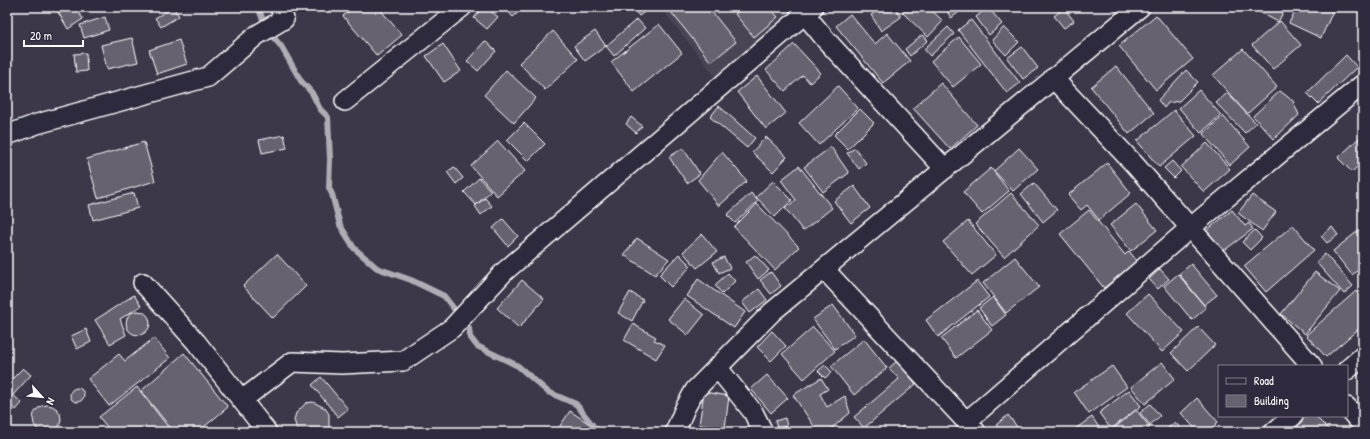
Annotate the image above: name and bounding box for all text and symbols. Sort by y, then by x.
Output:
scale bar [24,22,83,48]
text: 20 m [30,27,52,44]
legend [1218,365,1348,417]
text: Road [1254,372,1274,389]
north arrow [22,377,62,417]
text: Building [1254,392,1289,409]
text: N [43,396,58,407]

